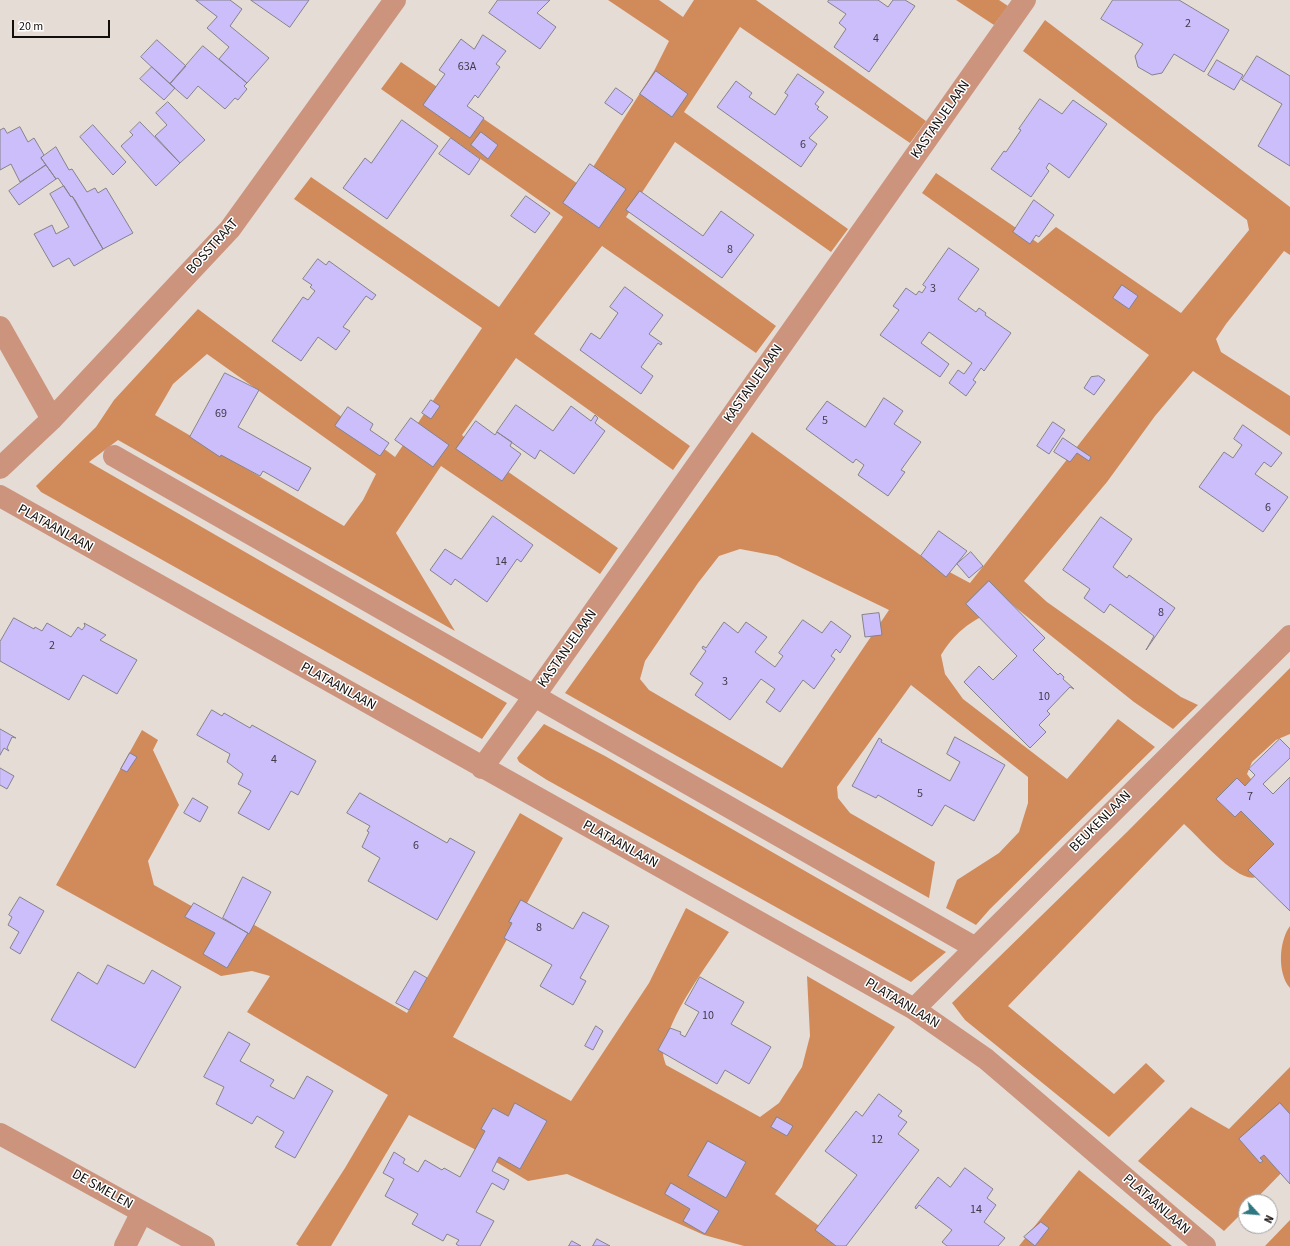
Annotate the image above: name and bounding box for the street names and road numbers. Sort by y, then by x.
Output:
street label: KASTANJELAAN [908,78,974,162]
street label: BOSSTRAAT [184,216,242,278]
street label: KASTANJELAAN [721,342,787,426]
street label: PLATAANLAAN [14,501,96,557]
street label: KASTANJELAAN [535,607,601,691]
street label: PLATAANLAAN [297,659,379,715]
street label: BEUKENLAAN [1067,788,1135,856]
street label: PLATAANLAAN [579,817,661,873]
street label: PLATAANLAAN [862,975,942,1033]
street label: DE SMELEN [69,1166,135,1214]
street label: PLATAANLAAN [1119,1171,1193,1239]

